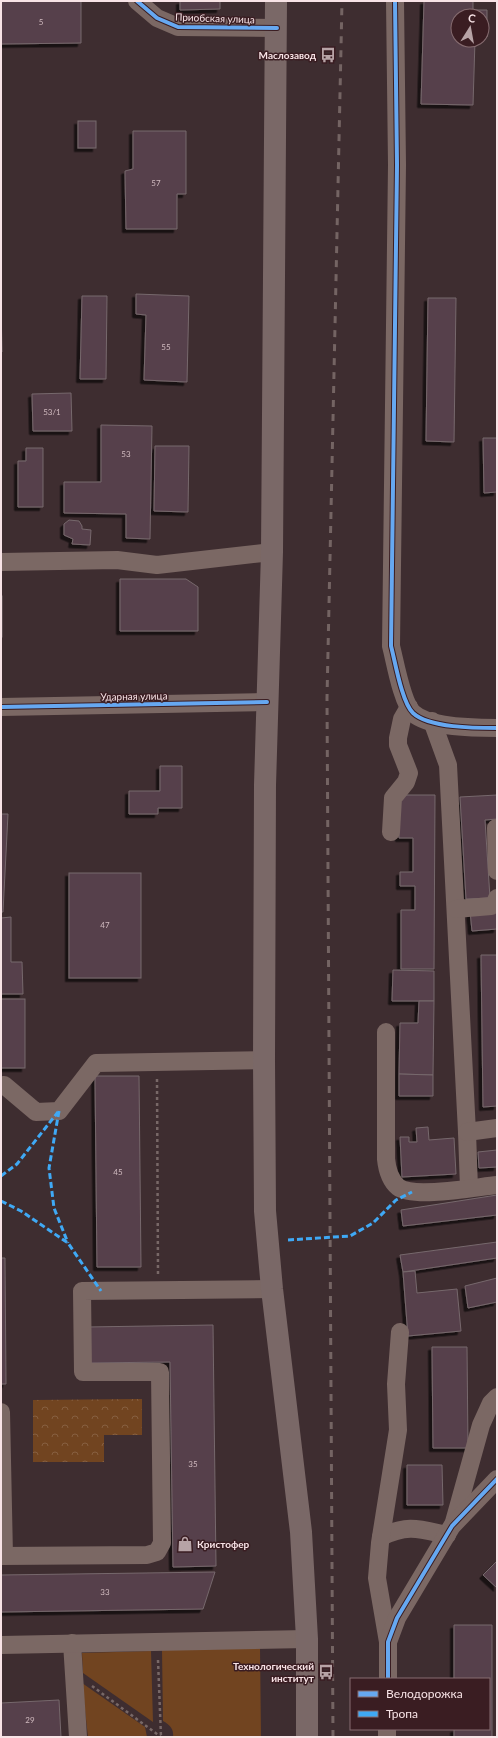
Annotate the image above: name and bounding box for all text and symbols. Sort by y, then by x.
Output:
north arrow [450,8,490,48]
street label: Приобская улица [175,11,255,25]
text: С [467,11,478,25]
house number: 5 [39,17,44,27]
bus stop icon: Маслозавод [319,46,337,64]
place label: Маслозавод [259,49,317,61]
house number: 57 [151,178,161,188]
house number: 55 [161,342,171,352]
house number: 53/1 [43,407,61,417]
house number: 53 [121,449,131,459]
street label: Ударная улица [100,689,168,703]
house number: 47 [100,920,110,930]
house number: 45 [113,1167,123,1177]
house number: 35 [188,1459,198,1469]
shop icon: Кристофер [176,1535,194,1553]
place label: Кристофер [197,1538,250,1550]
house number: 33 [100,1587,110,1597]
place label: Технологический институт [233,1660,315,1684]
bus stop icon: Технологический институт [317,1663,335,1681]
legend [350,1678,490,1730]
text: Велодорожка [386,1686,463,1701]
text: Тропа [386,1706,418,1721]
house number: 29 [25,1715,35,1725]

